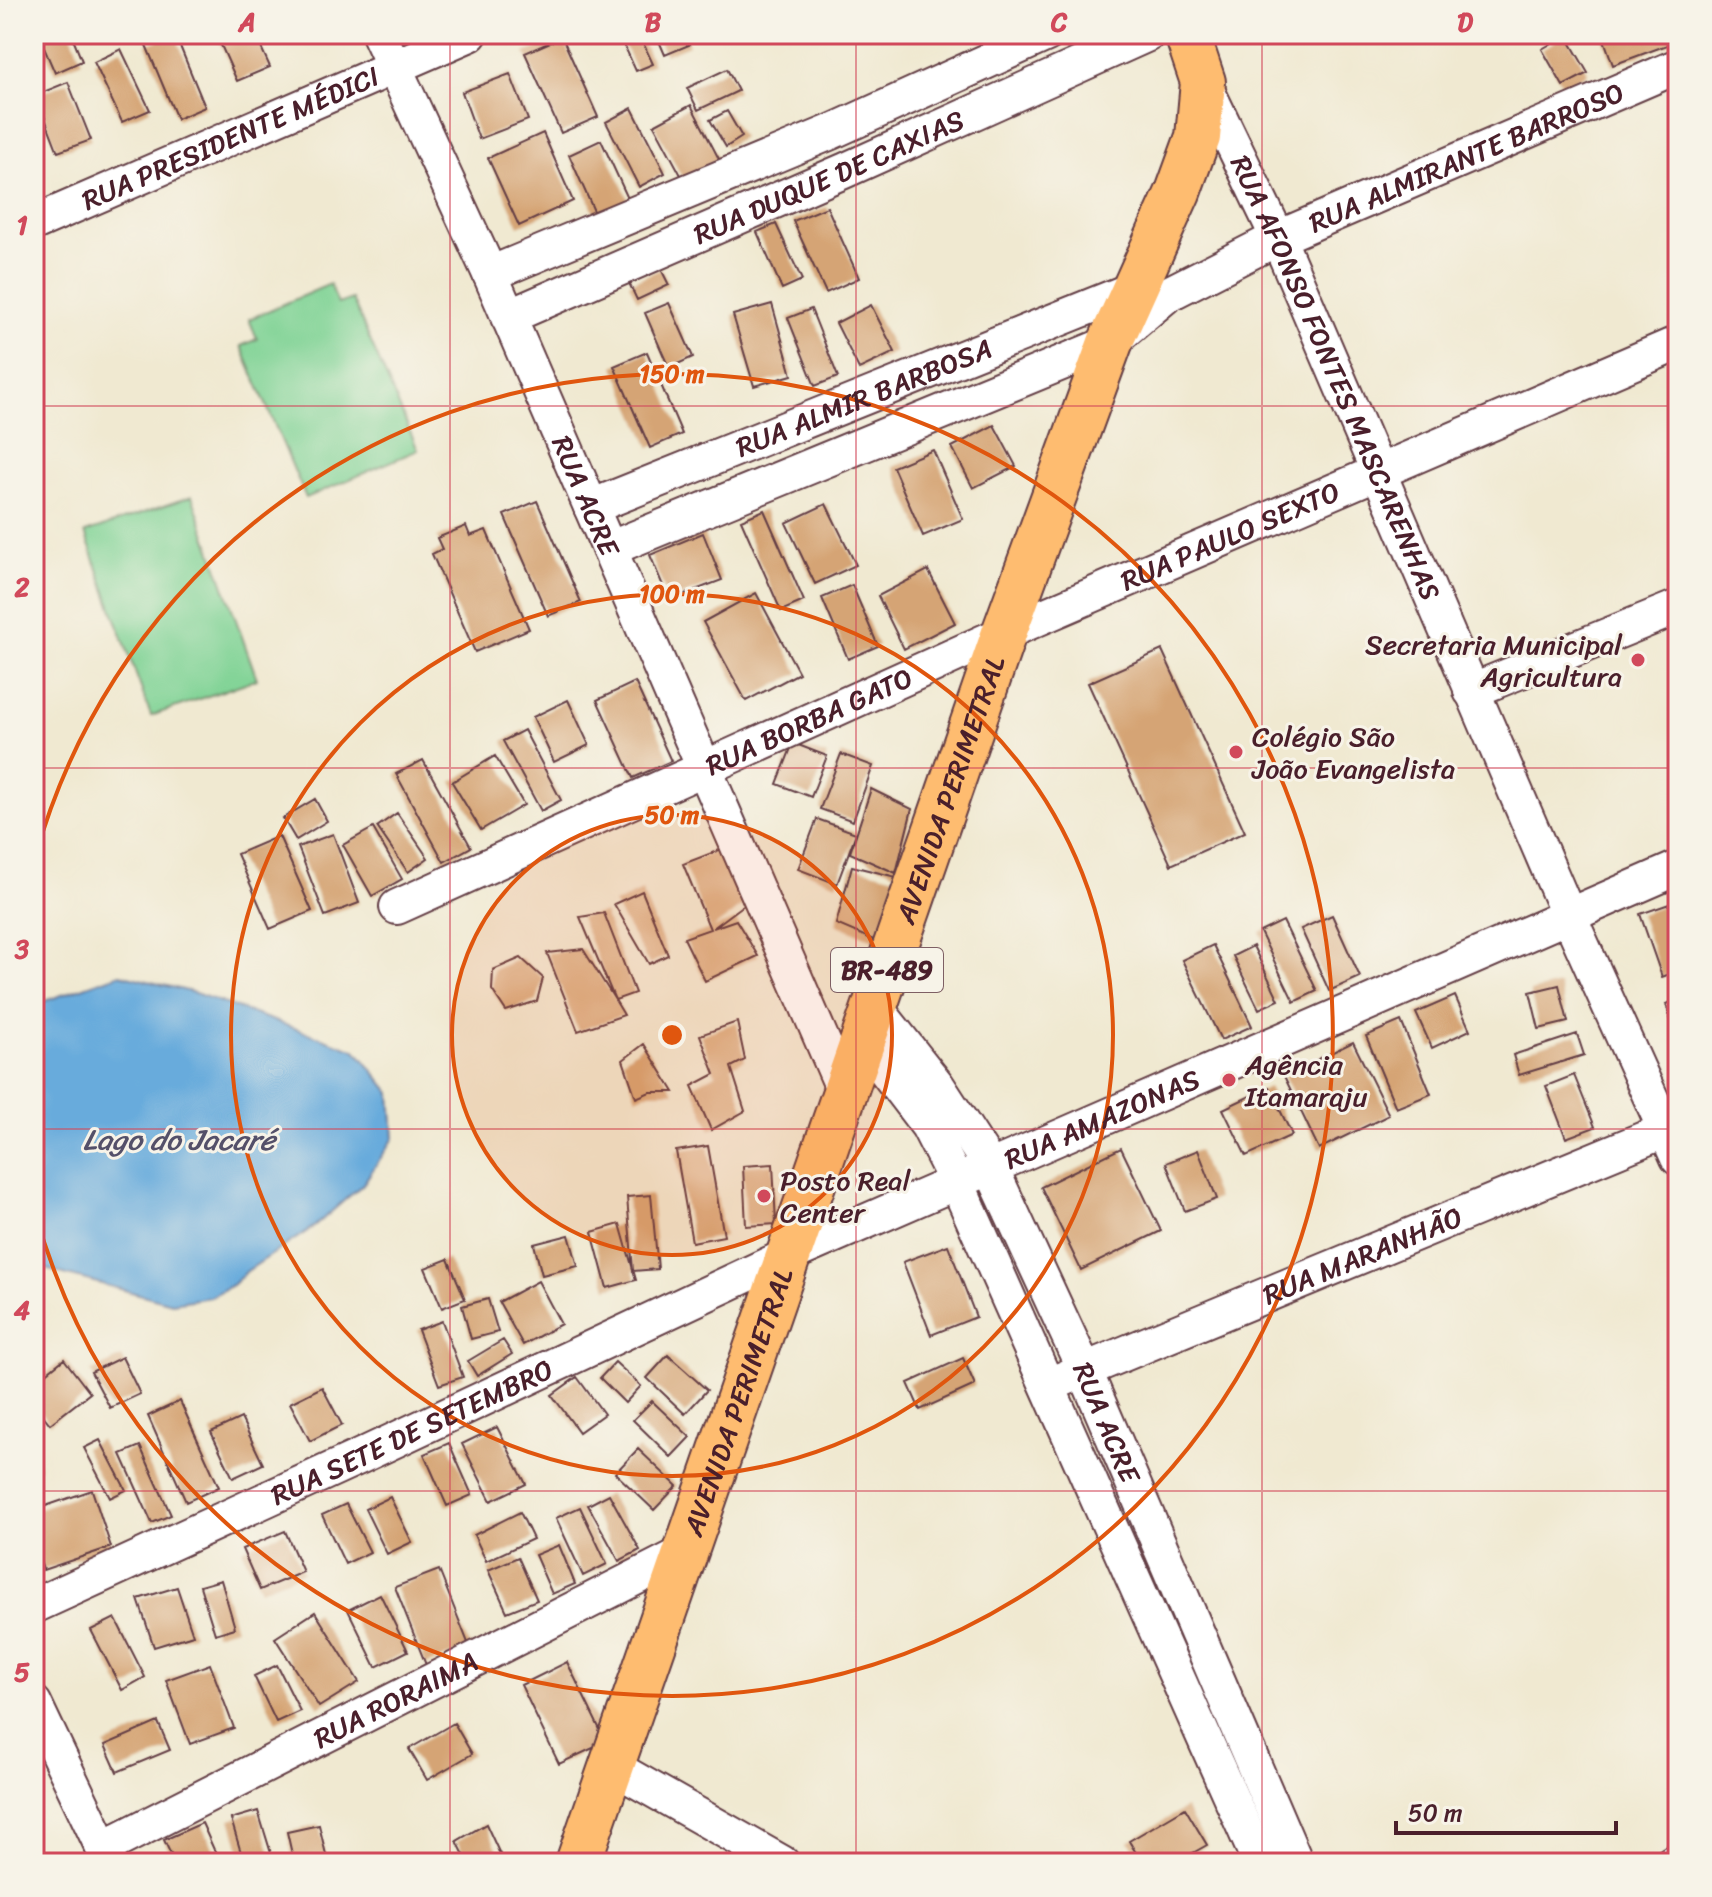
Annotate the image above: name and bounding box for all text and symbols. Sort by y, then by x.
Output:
text: A [237,0,256,45]
text: B [645,0,662,45]
text: C [1050,0,1068,45]
text: D [1457,0,1473,45]
street label: RUA PRESIDENTE MÉDICI [74,52,388,225]
street label: RUA ALMIRANTE BARROSO [1301,68,1632,247]
street label: RUA DUQUE DE CAXIAS [685,96,973,259]
street label: RUA AFONSO FONTES MASCARENHAS [1216,146,1455,608]
text: 1 [16,202,28,248]
street label: RUA ALMIR BARBOSA [728,324,1000,472]
text: 150 m [640,353,705,395]
street label: RUA ACRE [538,428,634,565]
street label: RUA PAULO SEXTO [1113,467,1348,605]
text: 2 [13,564,30,610]
text: 100 m [639,573,705,615]
place label: Secretaria Municipal Agricultura [1365,620,1623,701]
street label: AVENIDA PERIMETRAL [881,649,1019,932]
marker: Secretaria Municipal Agricultura [1629,651,1647,669]
street label: RUA BORBA GATO [697,653,921,790]
place label: Colégio São João Evangelista [1251,712,1455,793]
marker: Colégio São João Evangelista [1227,743,1245,761]
text: 50 m [645,794,700,836]
text: 3 [14,926,30,972]
road number: BR-489 [831,948,943,992]
centre of rings [658,1021,686,1049]
place label: Agência Itamaraju [1244,1040,1368,1121]
street label: RUA AMAZONAS [996,1055,1208,1184]
marker: Agência Itamaraju [1220,1071,1238,1089]
water label: Lago do Jacaré [83,1113,280,1167]
place label: Posto Real Center [780,1156,911,1237]
marker: Posto Real Center [755,1187,773,1205]
street label: RUA MARANHÃO [1255,1193,1470,1319]
street label: AVENIDA PERIMETRAL [669,1261,807,1544]
text: 4 [14,1287,30,1333]
street label: RUA SETE DE SETEMBRO [262,1345,562,1519]
street label: RUA ACRE [1059,1354,1155,1492]
street label: RUA RORAIMA [305,1637,487,1762]
text: 5 [14,1649,30,1695]
scale bar [1396,1785,1616,1835]
text: 50 m [1408,1792,1463,1834]

